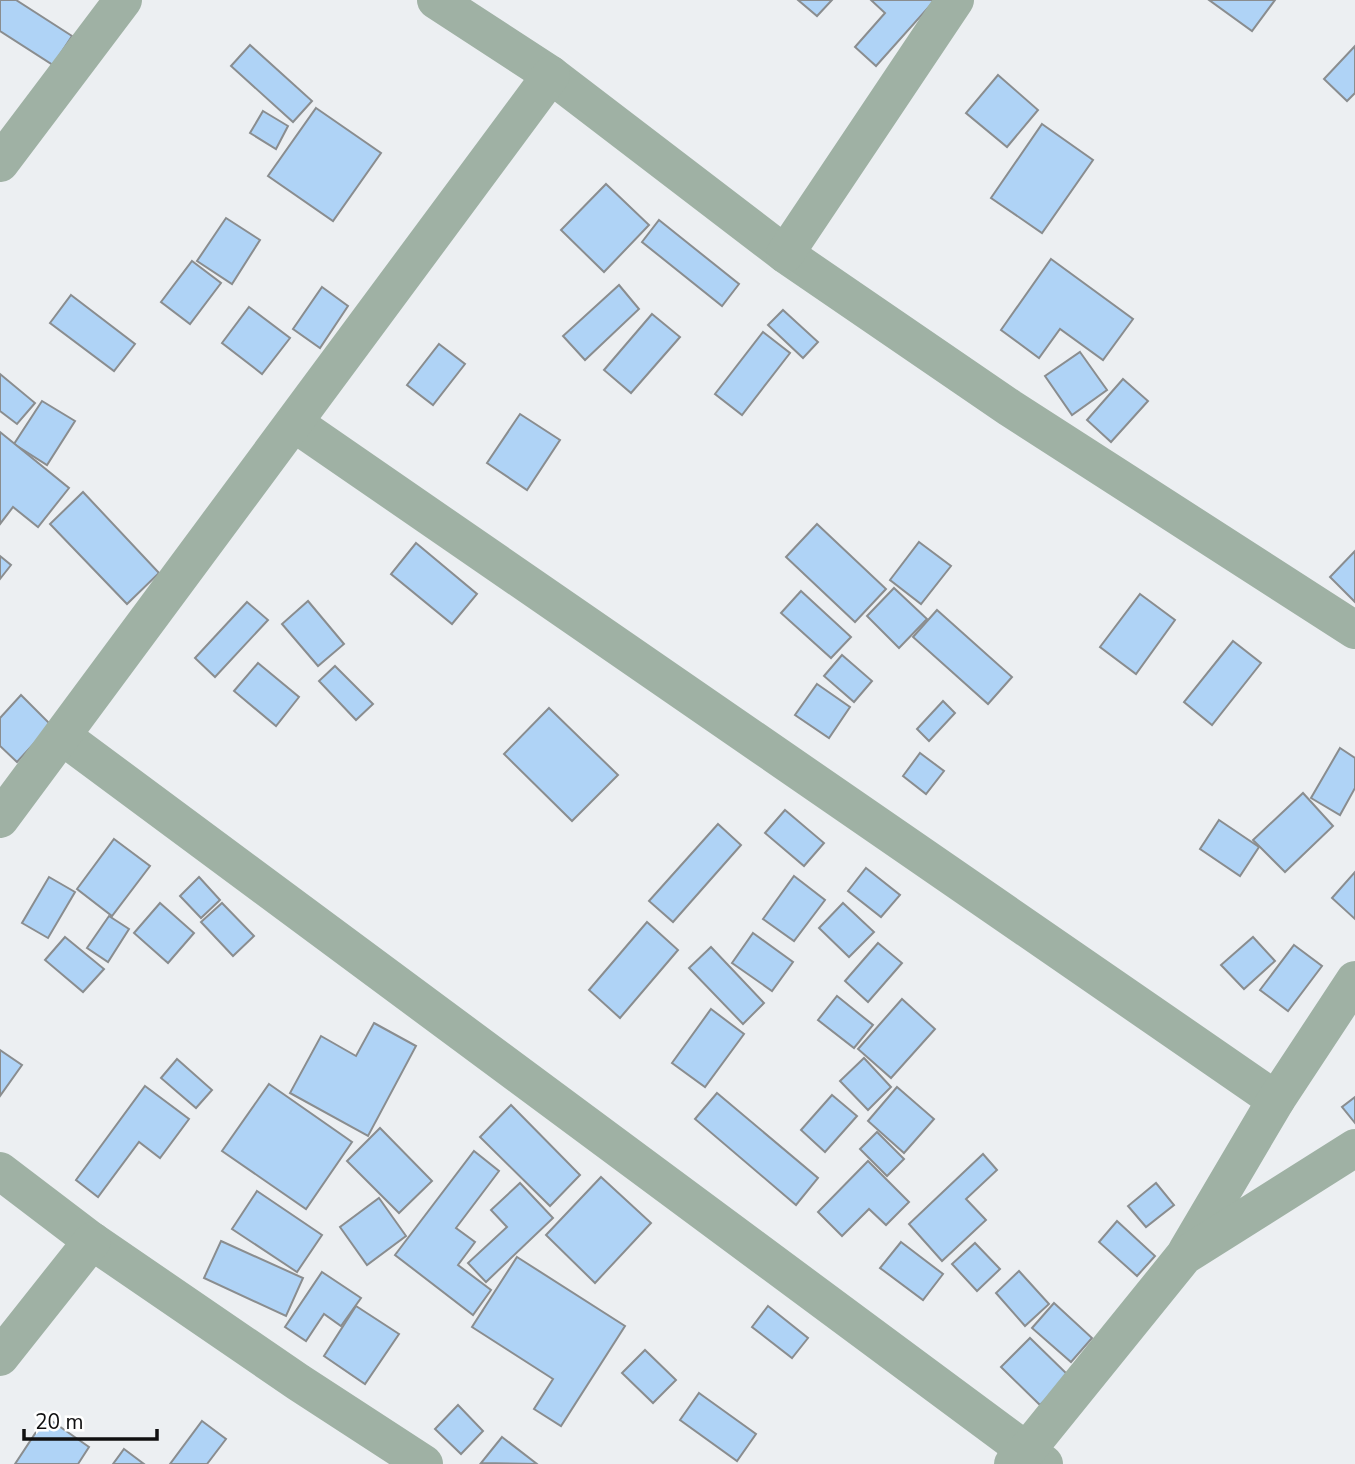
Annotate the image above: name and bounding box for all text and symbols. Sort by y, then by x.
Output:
scale bar [24,1398,158,1442]
text: 20 m [35,1408,84,1436]

